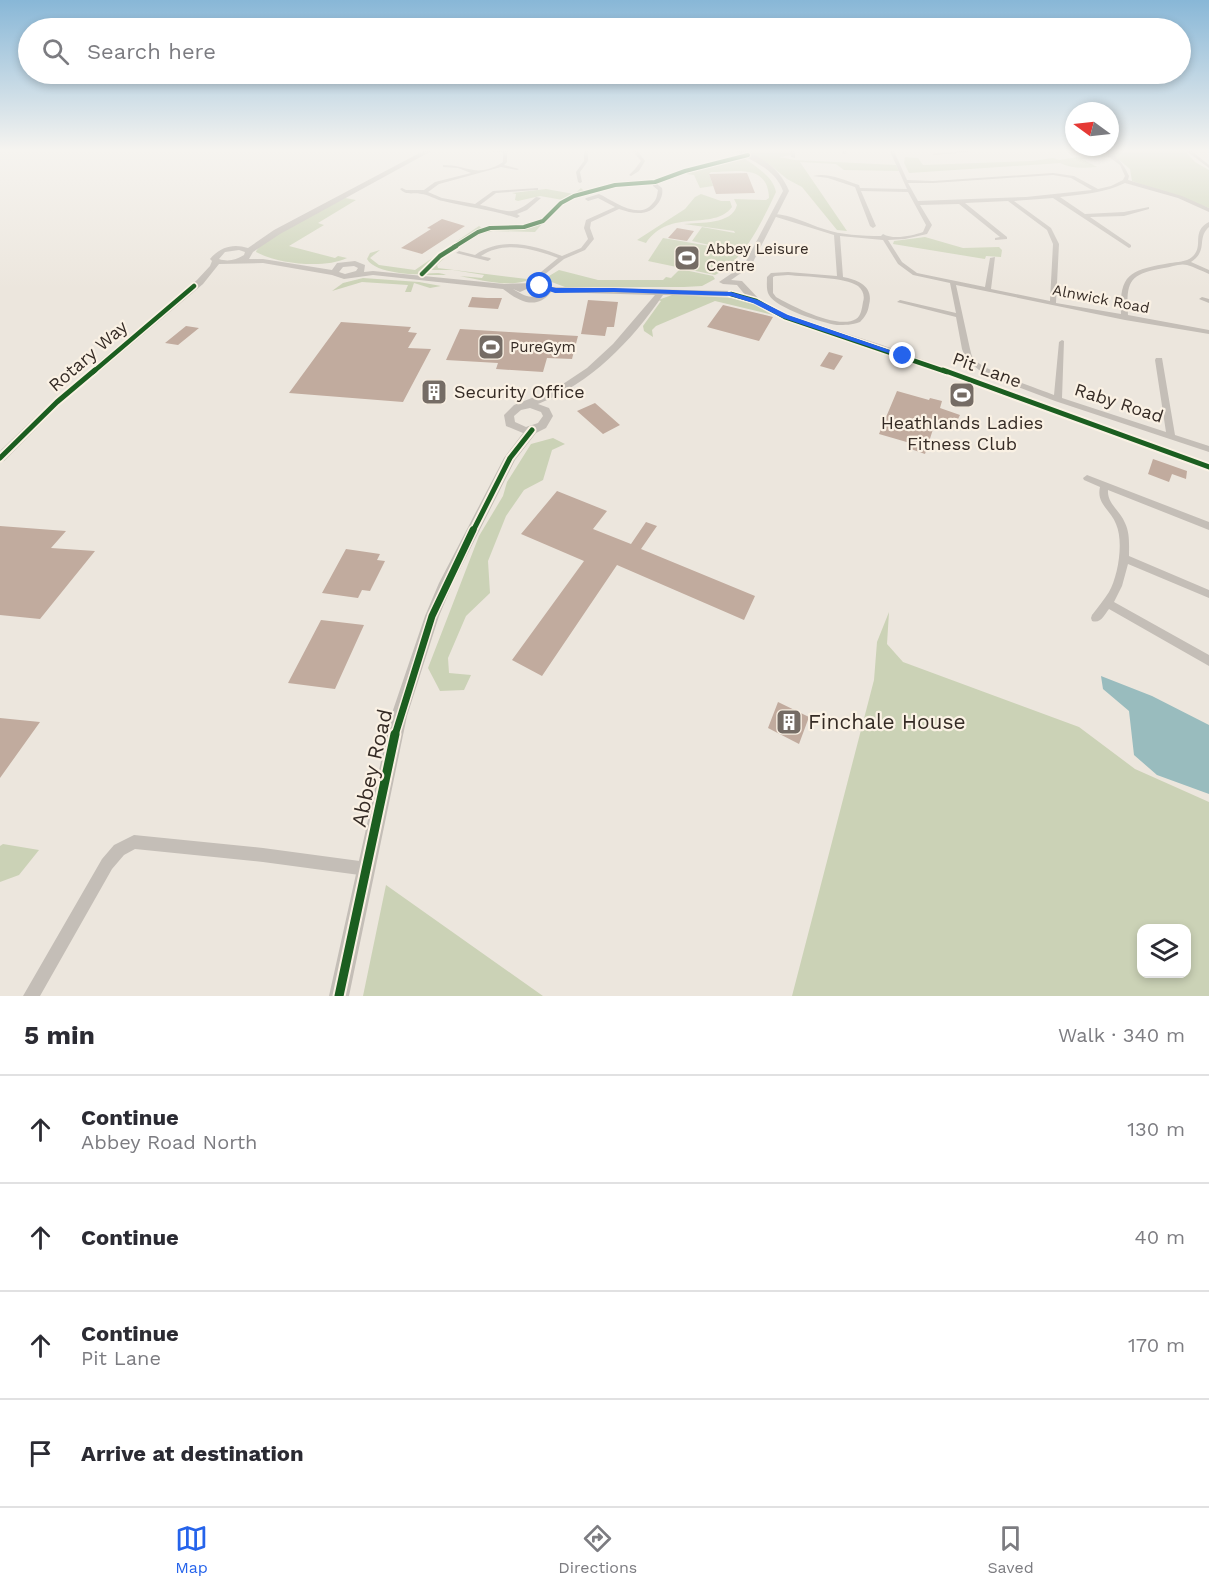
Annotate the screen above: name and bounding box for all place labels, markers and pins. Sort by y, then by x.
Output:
place label: Abbey Leisure Centre [706,240,809,275]
sports icon: Abbey Leisure Centre [672,243,702,273]
sports icon: PureGym [476,332,506,362]
place label: PureGym [510,338,576,356]
building icon: Security Office [419,377,449,407]
sports icon: Heathlands Ladies Fitness Club [947,380,977,410]
place label: Security Office [454,381,585,402]
place label: Heathlands Ladies Fitness Club [881,412,1043,454]
building icon: Finchale House [774,707,804,737]
place label: Finchale House [808,709,966,734]

